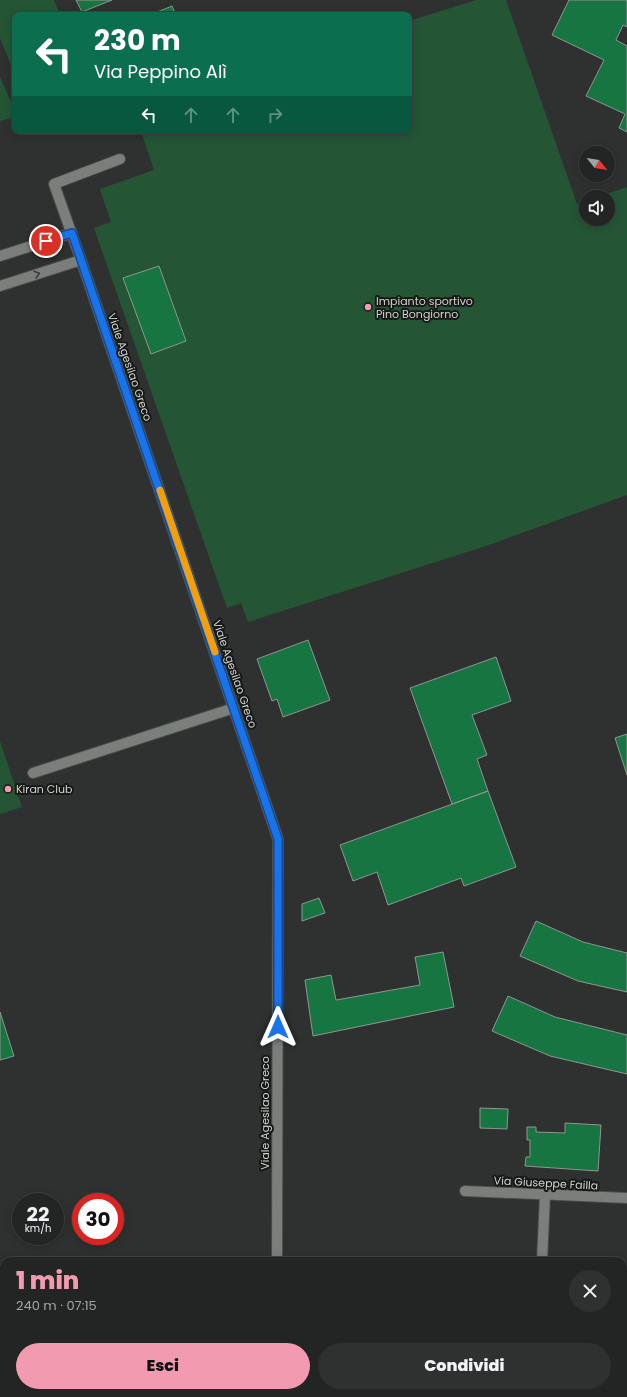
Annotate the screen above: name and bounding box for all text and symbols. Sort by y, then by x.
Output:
text: 230 m [94,21,181,60]
icon: left [28,28,80,80]
text: Via Peppino Alì [94,59,227,84]
icon: left [138,104,160,126]
icon: ahead [180,104,202,126]
icon: ahead [222,104,244,126]
icon: right [264,104,286,126]
north arrow [579,146,615,182]
map controls [579,146,615,226]
button: sound [579,190,615,226]
pin [29,224,63,258]
icon: arrive [35,230,57,252]
one-way arrow [33,270,40,279]
place label: Impianto sportivo Pino Bongiorno [376,293,473,322]
marker: Impianto sportivo Pino Bongiorno [363,302,373,312]
street label: Viale Agesilao Greco [104,311,156,423]
street label: Viale Agesilao Greco [209,618,261,730]
place label: Kiran Club [16,781,73,797]
marker: Kiran Club [3,784,13,794]
position arrow [257,1006,299,1048]
street label: Viale Agesilao Greco [257,1056,273,1170]
street label: Via Giuseppe Failla [493,1172,599,1194]
speed limit sign: 30 [72,1193,124,1245]
text: 22 [27,1200,49,1228]
text: km/h [25,1221,51,1236]
text: 1 min [16,1264,79,1297]
button: close [569,1270,611,1312]
text: 240 m · 07:15 [16,1296,97,1315]
button: Esci [16,1343,310,1389]
button: Condividi [318,1343,611,1389]

